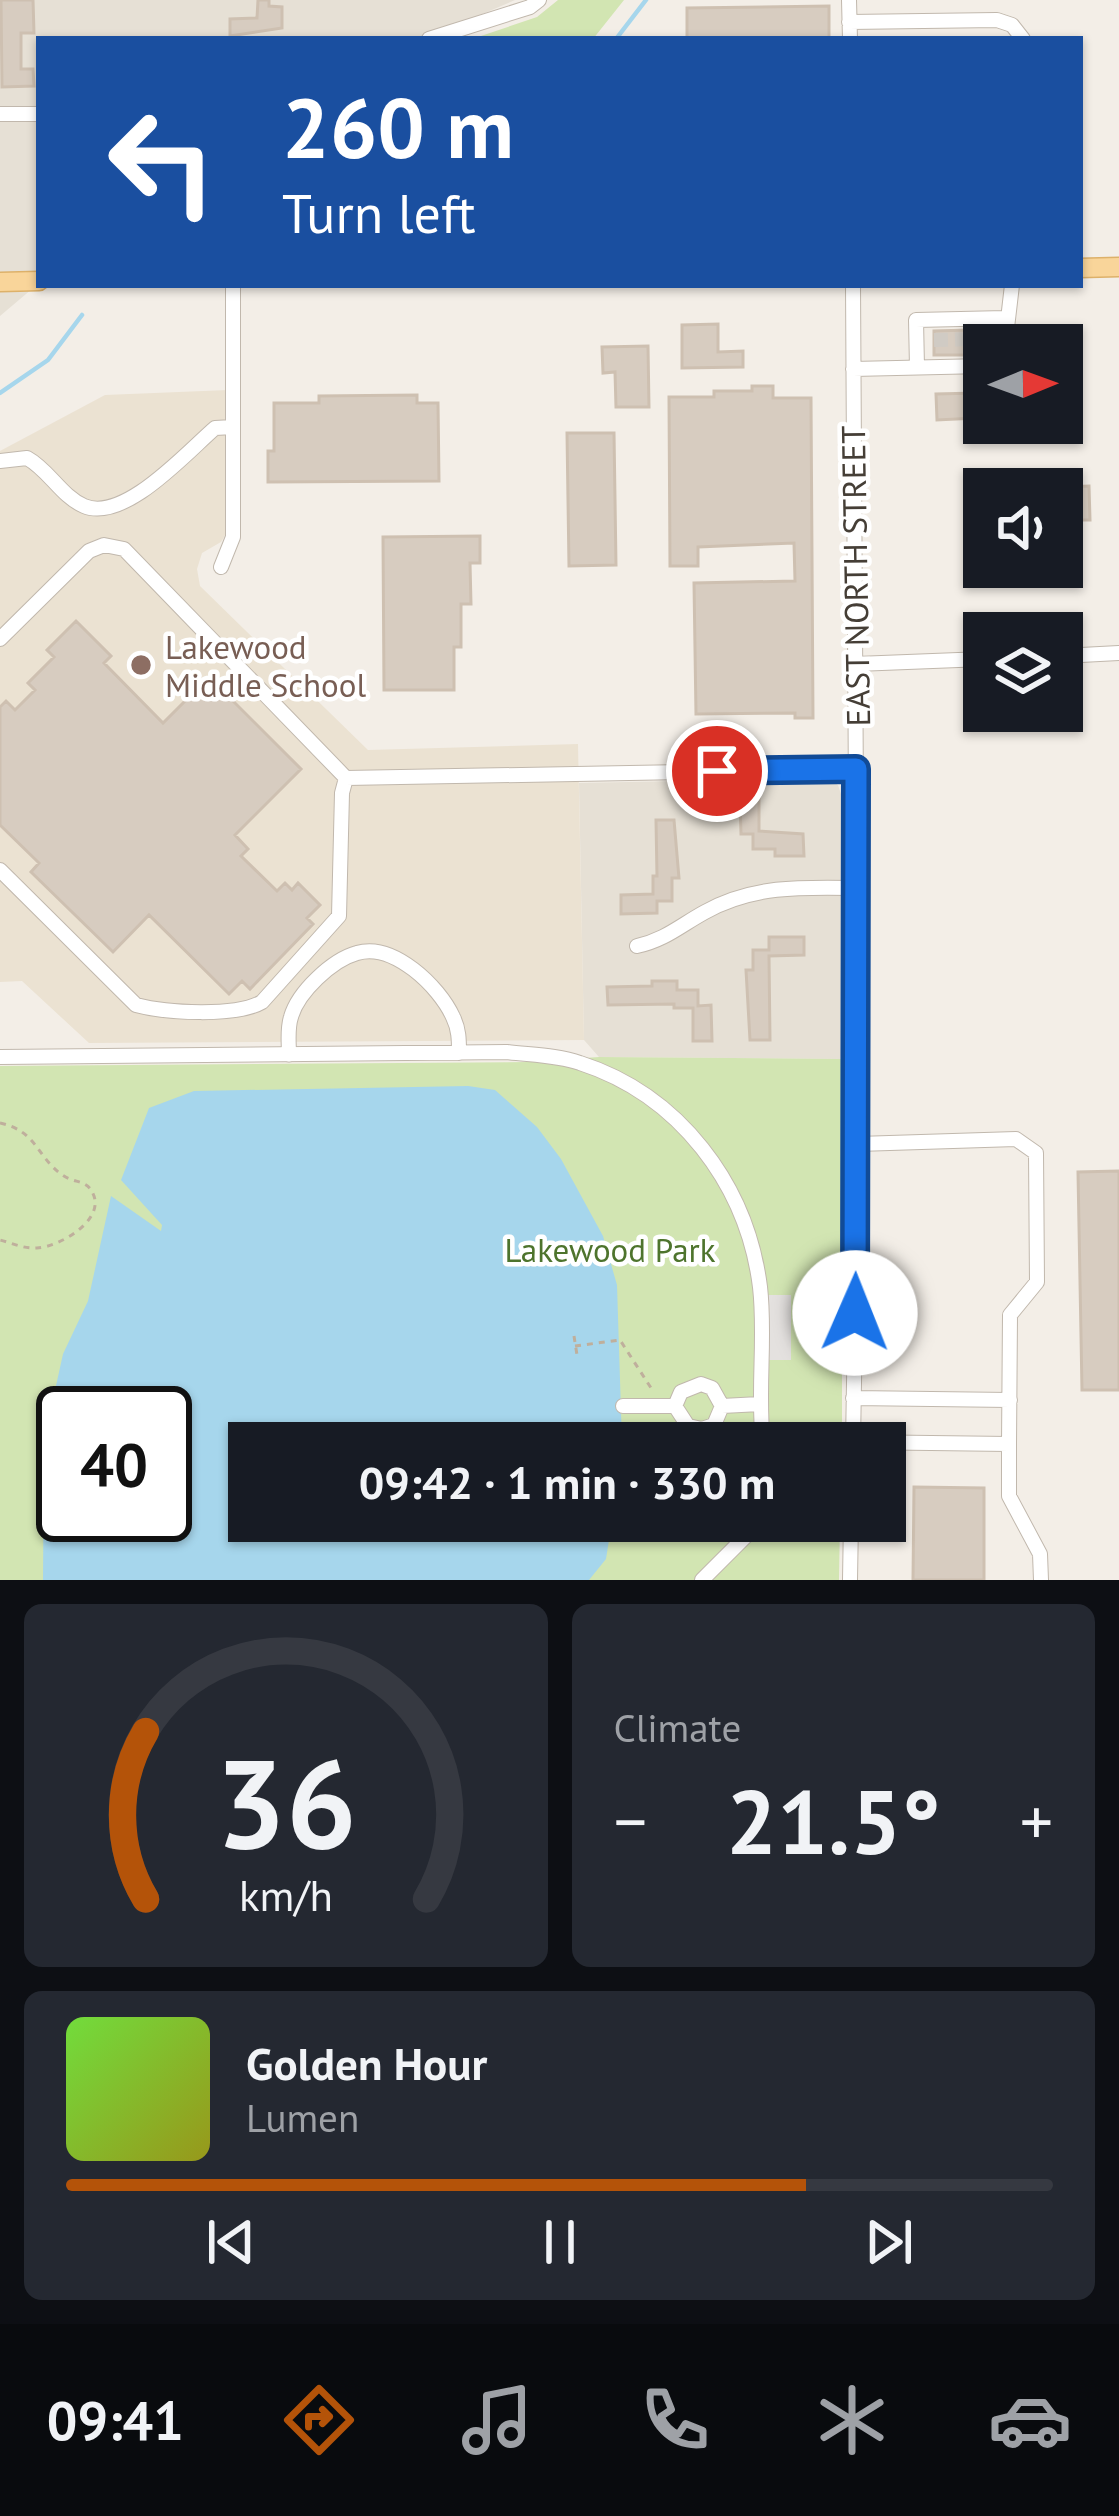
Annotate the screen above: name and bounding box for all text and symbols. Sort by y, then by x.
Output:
text: 260 m [282,72,514,181]
icon: left [84,84,240,240]
text: Turn left [282,178,476,248]
north arrow [963,324,1083,444]
map controls [963,324,1083,732]
street label: EAST NORTH STREET [831,425,879,727]
button: sound [963,468,1083,588]
button: layers [963,612,1083,732]
place label: Lakewood Middle School [165,625,366,706]
marker: Lakewood Middle School [128,652,154,678]
pin [666,720,768,822]
icon: arrive [684,738,750,804]
park label: Lakewood Park [504,1228,716,1271]
position arrow [792,1250,918,1376]
speed limit sign: 40 [36,1386,192,1542]
text: 09:42 · 1 min · 330 m [359,1453,775,1511]
text: Climate [614,1702,741,1753]
text: 36 [215,1721,357,1882]
text: 21.5° [726,1762,941,1879]
text: − [614,1778,647,1863]
text: + [1020,1778,1053,1863]
text: km/h [239,1866,333,1922]
text: Golden Hour [246,2034,487,2092]
text: Lumen [246,2092,359,2143]
icon: previous [198,2209,264,2275]
icon: pause [527,2209,593,2275]
icon: next [856,2209,922,2275]
icon: directions [277,2378,361,2462]
icon: music [455,2378,539,2462]
icon: phone [633,2378,717,2462]
icon: climate [810,2378,894,2462]
icon: car [988,2378,1072,2462]
text: 09:41 [47,2385,184,2455]

